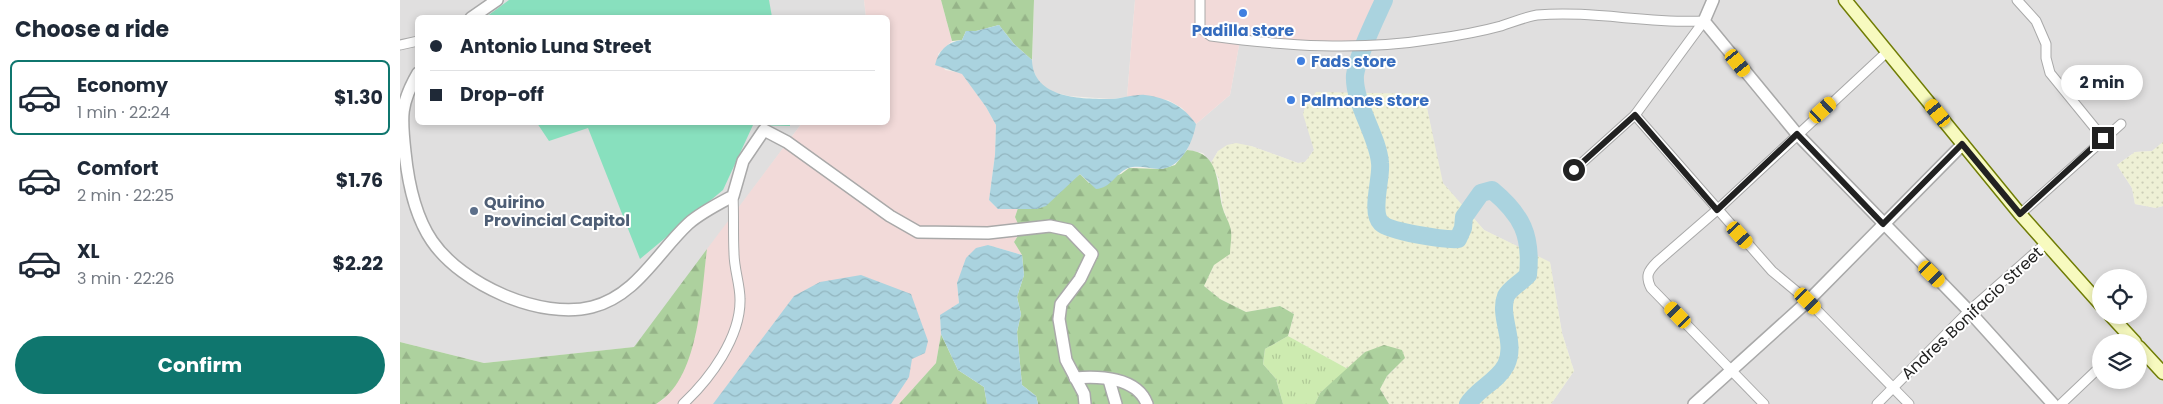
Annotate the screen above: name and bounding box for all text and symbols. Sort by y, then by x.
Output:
marker: Padilla store [1237,7,1249,19]
text: Choose a ride [15,14,169,45]
place label: Padilla store [1192,19,1294,42]
text: Antonio Luna Street [460,33,651,60]
car [1722,47,1753,79]
place label: Fads store [1311,50,1396,73]
marker: Fads store [1295,55,1307,67]
callout: 2 min [2062,66,2144,100]
text: 2 min [2080,71,2124,94]
text: Economy [77,72,168,99]
icon: car [17,75,62,120]
text: Drop-off [460,81,544,108]
text: $1.30 [334,84,383,111]
place label: Palmones store [1301,89,1429,112]
marker: Palmones store [1285,94,1297,106]
car [1806,94,1839,126]
car [1922,97,1953,129]
text: 1 min · 22:24 [77,101,170,124]
route end [2092,127,2114,149]
text: Comfort [77,155,159,182]
icon: car [17,158,62,203]
route start [1563,159,1585,181]
text: $1.76 [336,167,383,194]
text: 2 min · 22:25 [77,184,174,207]
place label: Quirino Provincial Capitol [484,191,630,232]
marker: Quirino Provincial Capitol [468,205,480,217]
car [1724,219,1755,251]
text: XL [77,238,100,265]
icon: car [17,241,62,286]
street label: Andres Bonifacio Street [1896,241,2048,385]
text: $2.22 [333,250,383,277]
car [1916,258,1947,290]
text: 3 min · 22:26 [77,267,174,290]
map controls [2092,269,2147,389]
button: locate [2092,269,2147,324]
car [1792,285,1823,317]
car [1662,299,1693,331]
button: layers [2092,334,2147,389]
button: Confirm [15,336,385,394]

